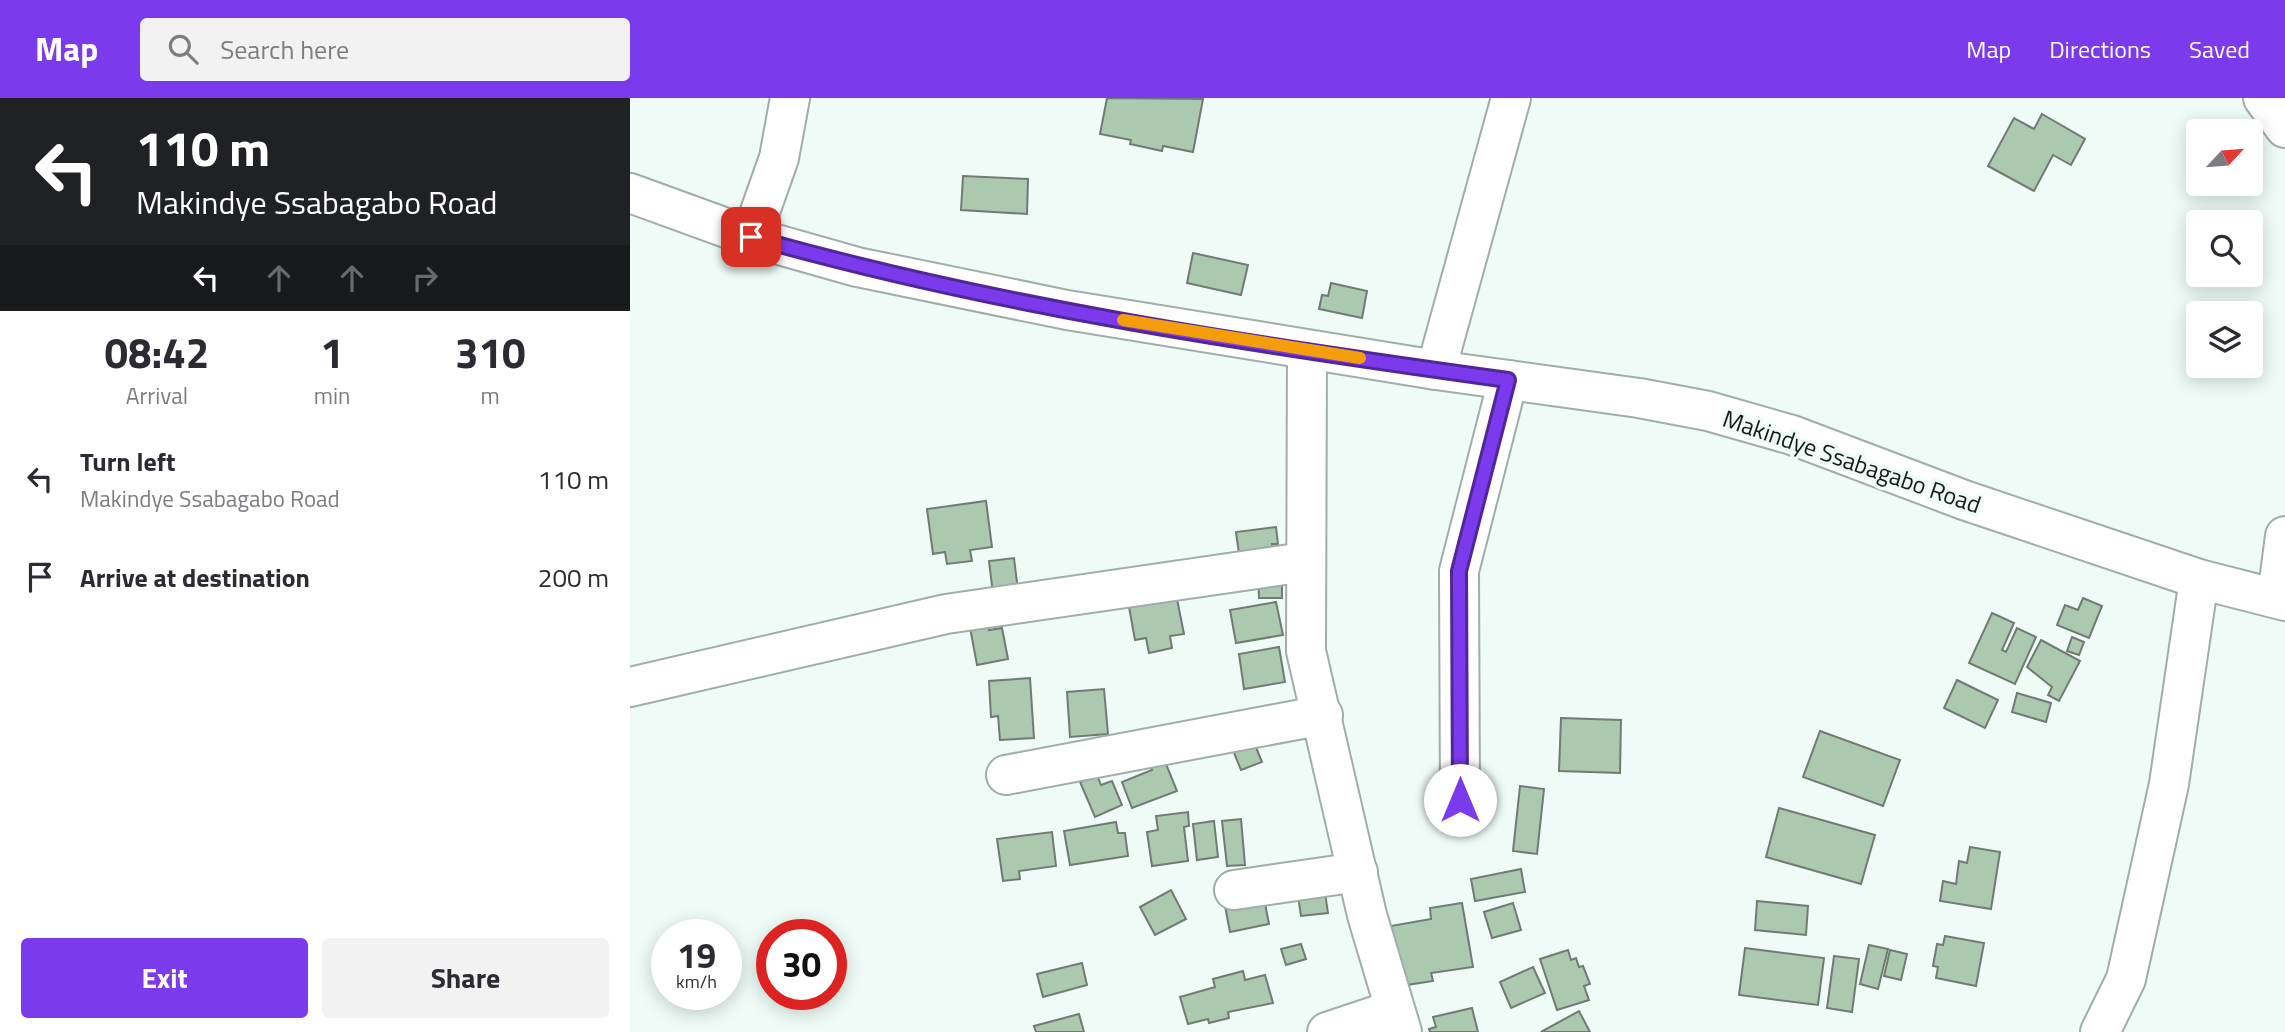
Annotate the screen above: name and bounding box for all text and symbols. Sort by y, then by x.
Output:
search box [140,18,630,81]
text: Map [35,24,98,74]
icon: search [164,30,202,68]
text: Search here [220,30,349,69]
text: Map [1966,31,2011,67]
text: Directions [2049,31,2151,67]
text: Saved [2189,31,2250,67]
text: 110 m [136,110,270,185]
north arrow [2186,119,2263,196]
map controls [2186,119,2263,378]
icon: left [21,126,112,217]
text: Makindye Ssabagabo Road [136,178,497,226]
pin [721,207,781,267]
button: search [2186,210,2263,287]
icon: arrive [732,218,770,256]
icon: left [187,259,225,297]
icon: ahead [260,259,298,297]
icon: ahead [333,259,371,297]
icon: right [406,259,444,297]
button: layers [2186,301,2263,378]
text: 08:42 [104,320,209,384]
text: 1 [320,320,344,384]
text: 310 [455,320,525,384]
text: Arrival [126,378,188,413]
text: min [314,378,350,413]
text: m [481,378,500,413]
street label: Makindye Ssabagabo Road [1718,400,1986,522]
text: Turn left [80,442,175,481]
icon: left [21,460,59,498]
text: 110 m [538,460,609,499]
text: Makindye Ssabagabo Road [80,481,340,516]
icon: arrive [21,558,59,596]
text: Arrive at destination [80,558,310,597]
text: 200 m [538,558,609,597]
position arrow [1423,763,1497,837]
speed limit sign: 30 [756,919,847,1010]
text: 19 [677,928,716,982]
button: Exit [21,938,308,1018]
button: Share [322,938,609,1018]
text: km/h [676,968,717,995]

